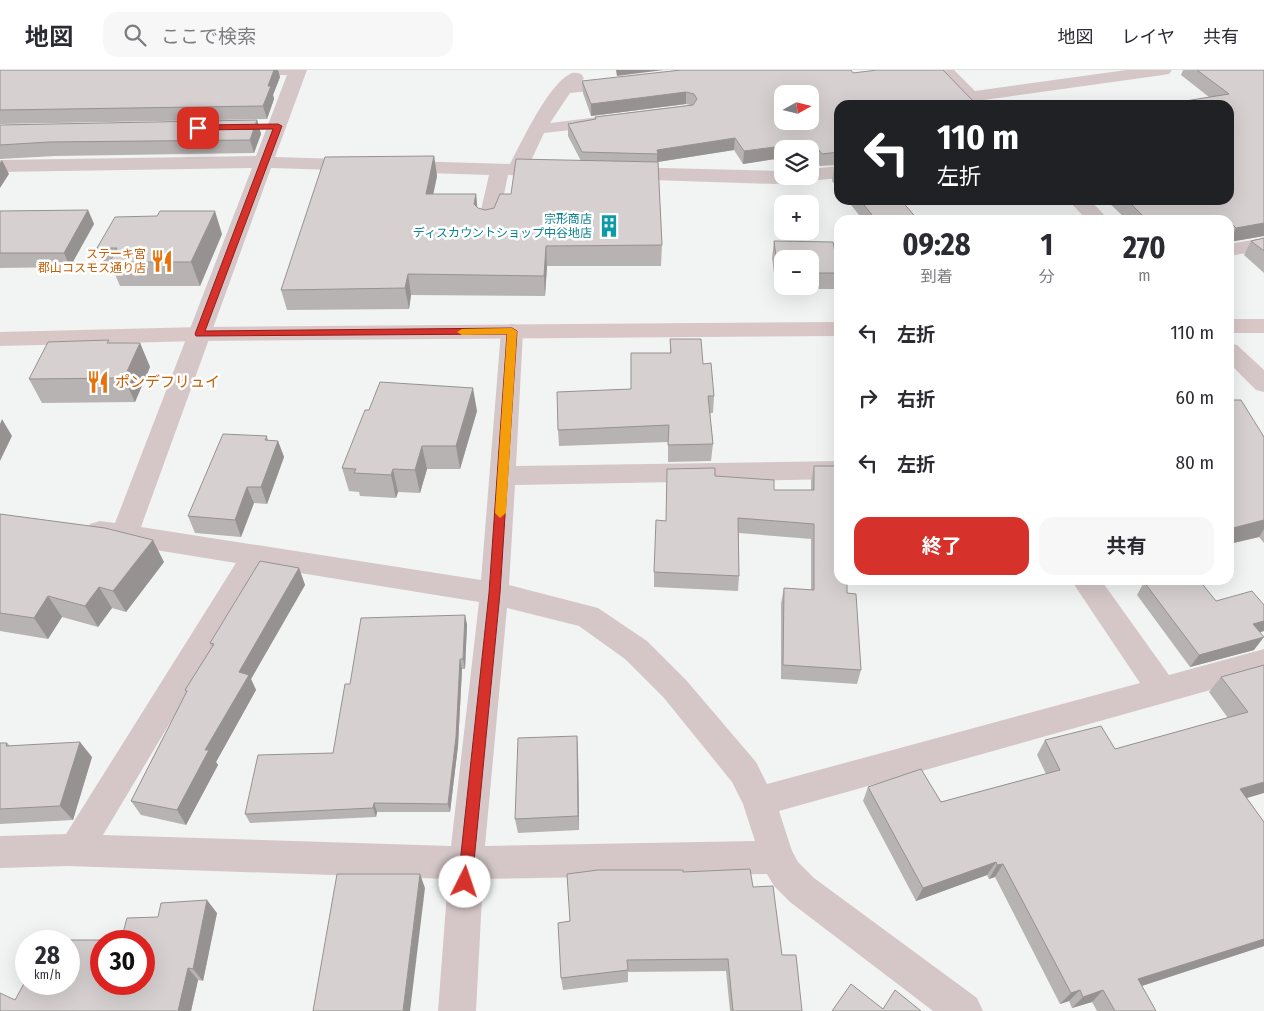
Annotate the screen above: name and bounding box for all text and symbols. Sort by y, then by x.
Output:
search box [103,12,453,57]
icon: search [121,21,149,49]
text: 地図 [25,23,73,51]
text: ここで検索 [161,25,256,48]
text: 地図 [1058,26,1094,48]
text: レイヤ [1122,26,1175,48]
text: 共有 [1203,26,1239,48]
north arrow [774,85,819,130]
map controls [774,85,819,295]
pin [177,107,219,149]
icon: arrive [184,114,212,142]
text: 110 m [937,116,1019,158]
icon: left [854,120,919,185]
button: layers [774,140,819,185]
text: 左折 [937,163,981,190]
button: + [774,195,819,240]
place label: 宗形商店 ディスカウントショップ中谷地店 [413,212,592,240]
building icon: 宗形商店 ディスカウントショップ中谷地店 [596,213,622,239]
text: 09:28 [902,227,971,263]
text: 1 [1040,227,1053,263]
text: 270 [1123,230,1166,266]
place label: ステーキ宮 郡山コスモス通り店 [38,247,146,275]
restaurant icon: ステーキ宮 郡山コスモス通り店 [149,248,175,274]
button: − [774,250,819,295]
text: m [1138,266,1151,285]
text: 到着 [920,267,952,286]
text: 分 [1039,267,1055,286]
icon: left [854,319,882,347]
text: 110 m [1170,321,1214,344]
text: 左折 [897,323,935,346]
restaurant icon: ポンデフリュイ [85,369,111,395]
place label: ポンデフリュイ [115,373,220,391]
icon: right [854,384,882,412]
text: 60 m [1176,386,1214,409]
text: 右折 [897,388,935,411]
icon: left [854,449,882,477]
text: 80 m [1176,451,1214,474]
text: 左折 [897,453,935,476]
button: 終了 [854,517,1029,575]
button: 共有 [1039,517,1214,575]
position arrow [438,855,490,907]
speed limit sign: 30 [90,930,155,995]
text: 28 [35,941,60,971]
text: km/h [34,968,61,982]

